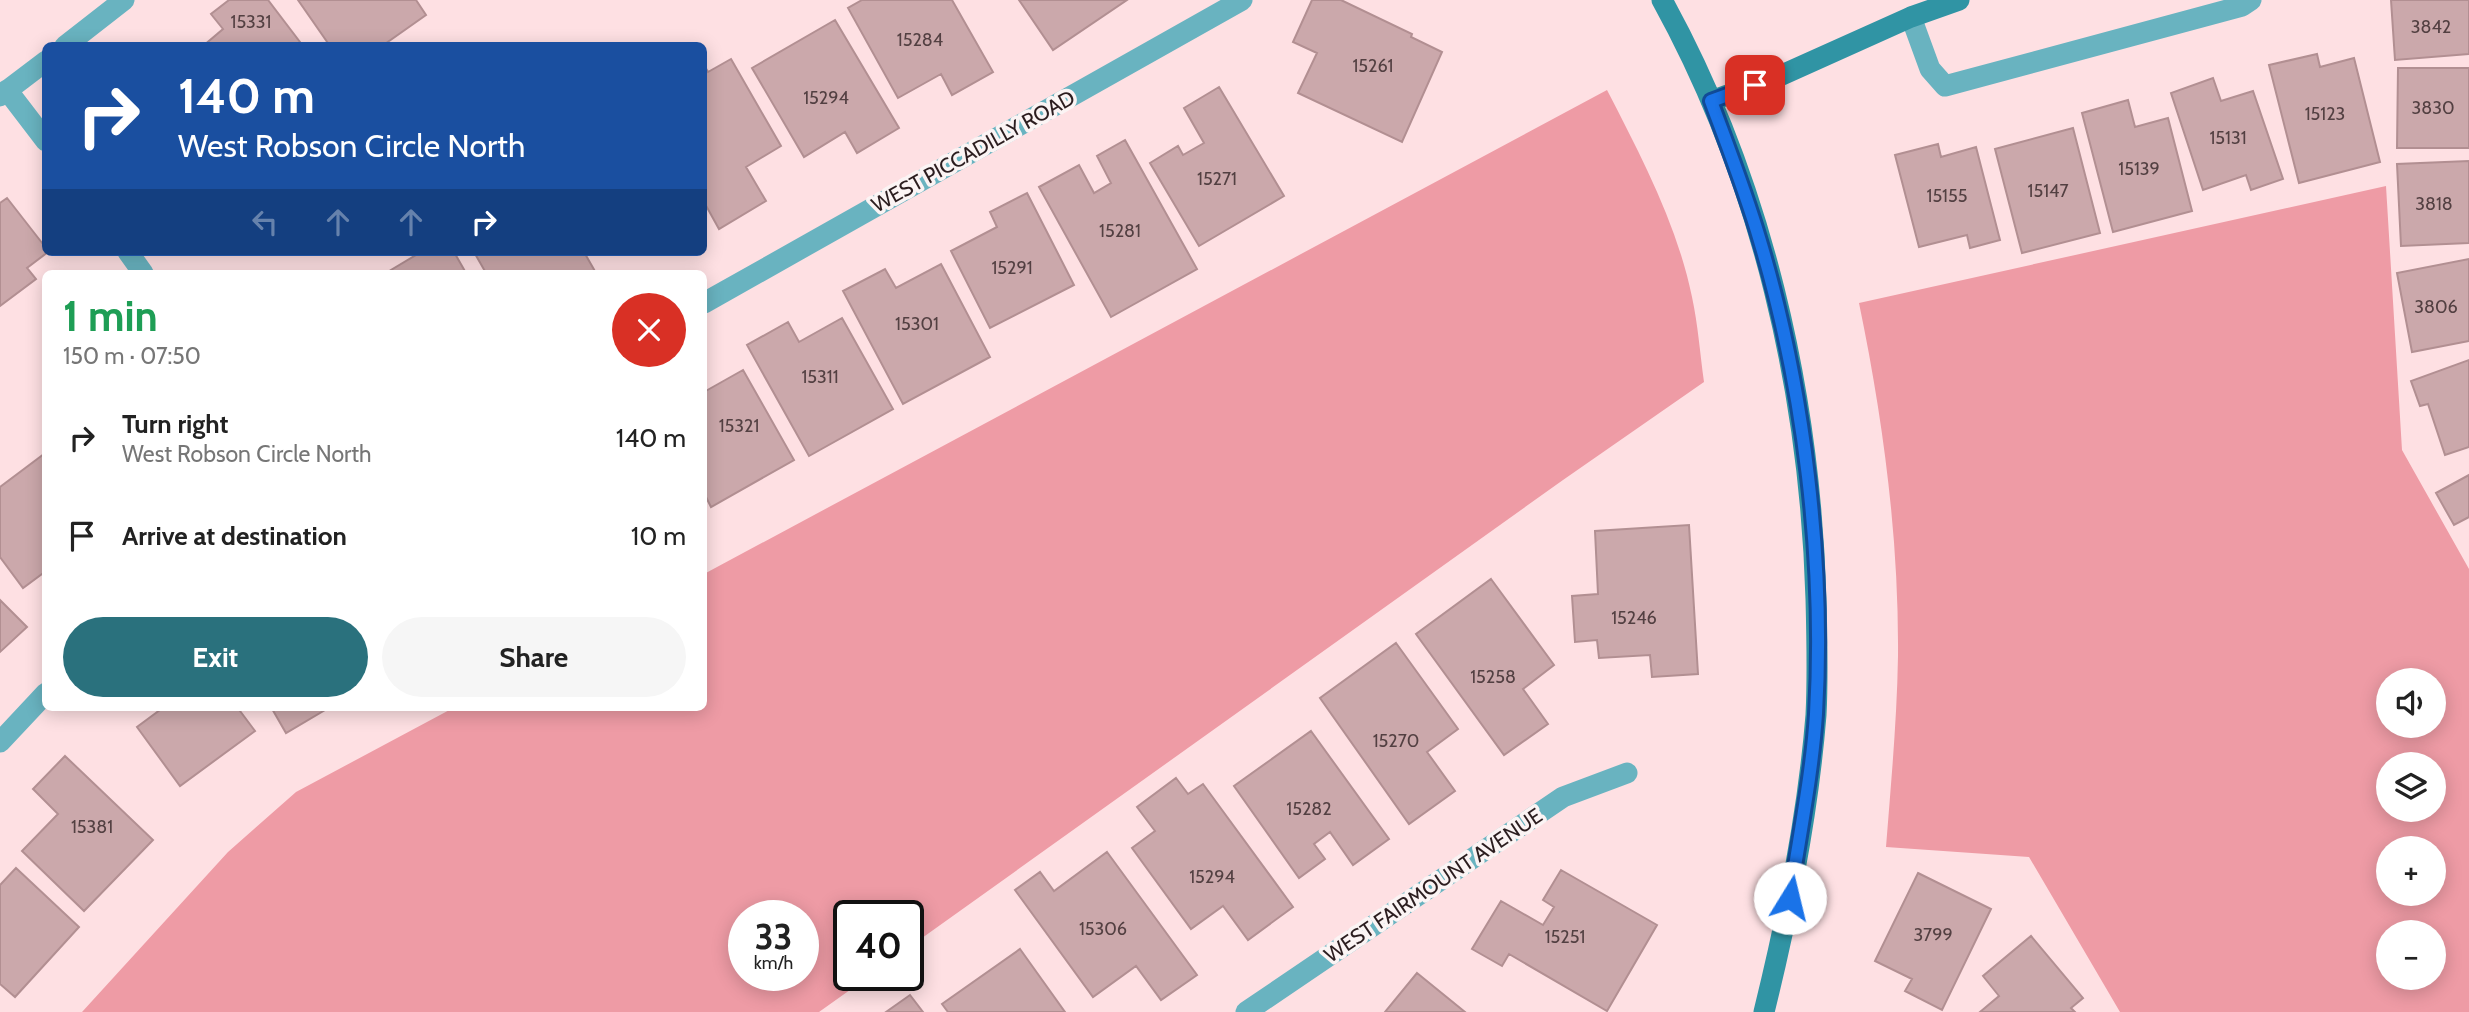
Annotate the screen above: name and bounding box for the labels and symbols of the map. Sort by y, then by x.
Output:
house number: 15331 [231,11,271,33]
house number: 3842 [2411,16,2451,38]
house number: 15284 [897,29,943,51]
house number: 15261 [1353,55,1394,77]
pin [1725,55,1785,115]
street label: WEST PICCADILLY ROAD [867,85,1079,217]
house number: 15294 [803,87,849,109]
house number: 3830 [2412,97,2454,119]
house number: 15123 [2305,103,2345,125]
house number: 15131 [2209,127,2247,149]
house number: 15139 [2118,158,2160,180]
house number: 15271 [1197,168,1237,190]
house number: 15147 [2028,180,2068,202]
house number: 15155 [1927,185,1967,207]
house number: 3818 [2415,193,2453,215]
house number: 15281 [1099,220,1141,242]
house number: 15291 [991,257,1033,279]
house number: 3806 [2414,296,2458,318]
house number: 15301 [895,313,939,335]
house number: 15311 [801,366,839,388]
house number: 15321 [719,415,759,437]
house number: 15246 [1611,607,1657,629]
house number: 15258 [1470,666,1516,688]
house number: 15270 [1373,730,1419,752]
house number: 15282 [1286,798,1332,820]
street label: WEST FAIRMOUNT AVENUE [1319,803,1547,967]
house number: 15381 [71,816,113,838]
position arrow [1753,861,1827,935]
house number: 15294 [1189,866,1235,888]
speed limit sign: 40 [833,900,924,991]
house number: 15306 [1079,918,1127,940]
house number: 3799 [1913,924,1953,946]
house number: 15251 [1545,926,1585,948]

